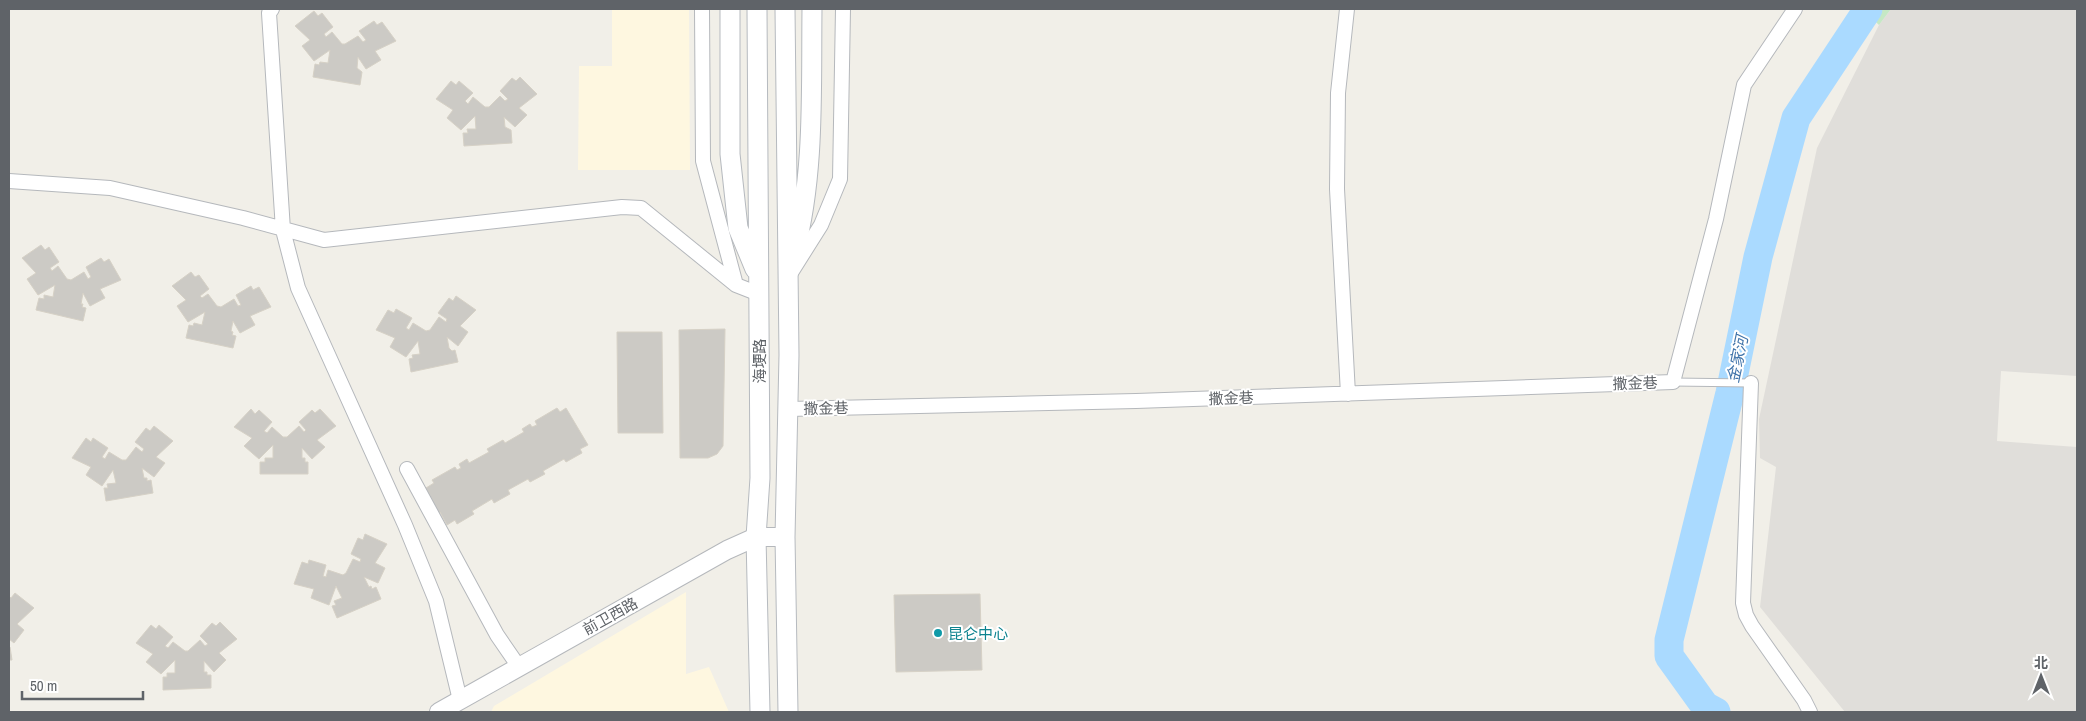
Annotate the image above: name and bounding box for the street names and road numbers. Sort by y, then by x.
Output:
street label: 海埂路 [749,338,770,384]
street label: 撒金巷 [1612,372,1658,394]
street label: 撒金巷 [1208,387,1254,409]
street label: 撒金巷 [803,397,849,419]
street label: 前卫西路 [579,592,641,640]

